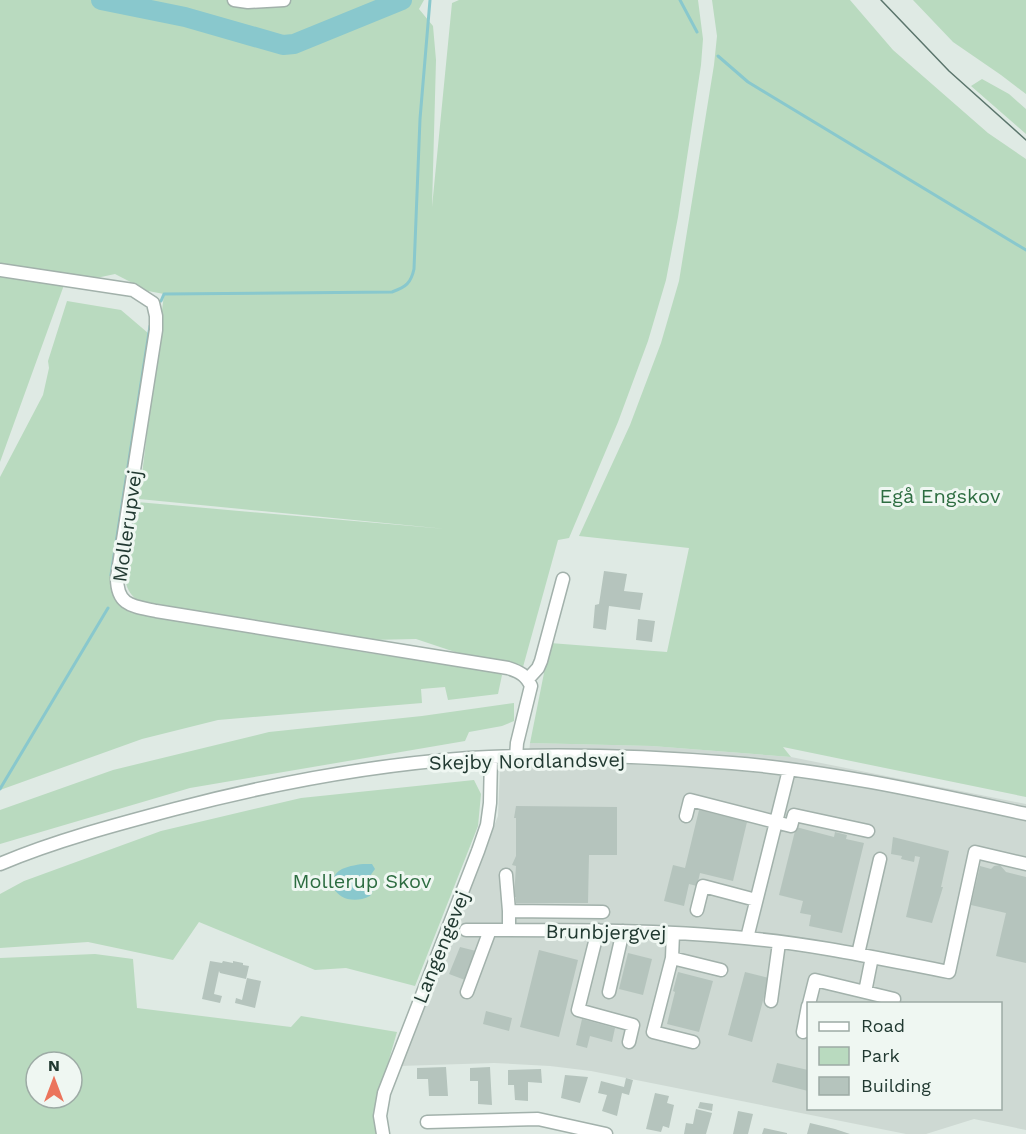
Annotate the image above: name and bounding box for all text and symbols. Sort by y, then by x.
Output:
street label: Mollerupvej [107,468,147,584]
park label: Egå Engskov [880,484,1001,508]
street label: Skejby Nordlandsvej [429,747,625,775]
park label: Mollerup Skov [293,869,432,893]
street label: Langengevej [408,887,474,1007]
street label: Brunbjergvej [545,919,667,945]
legend [807,1002,1002,1110]
text: Road [861,1015,905,1036]
text: Park [861,1045,900,1066]
north arrow [24,1050,84,1110]
text: N [48,1056,60,1075]
text: Building [861,1075,931,1096]

